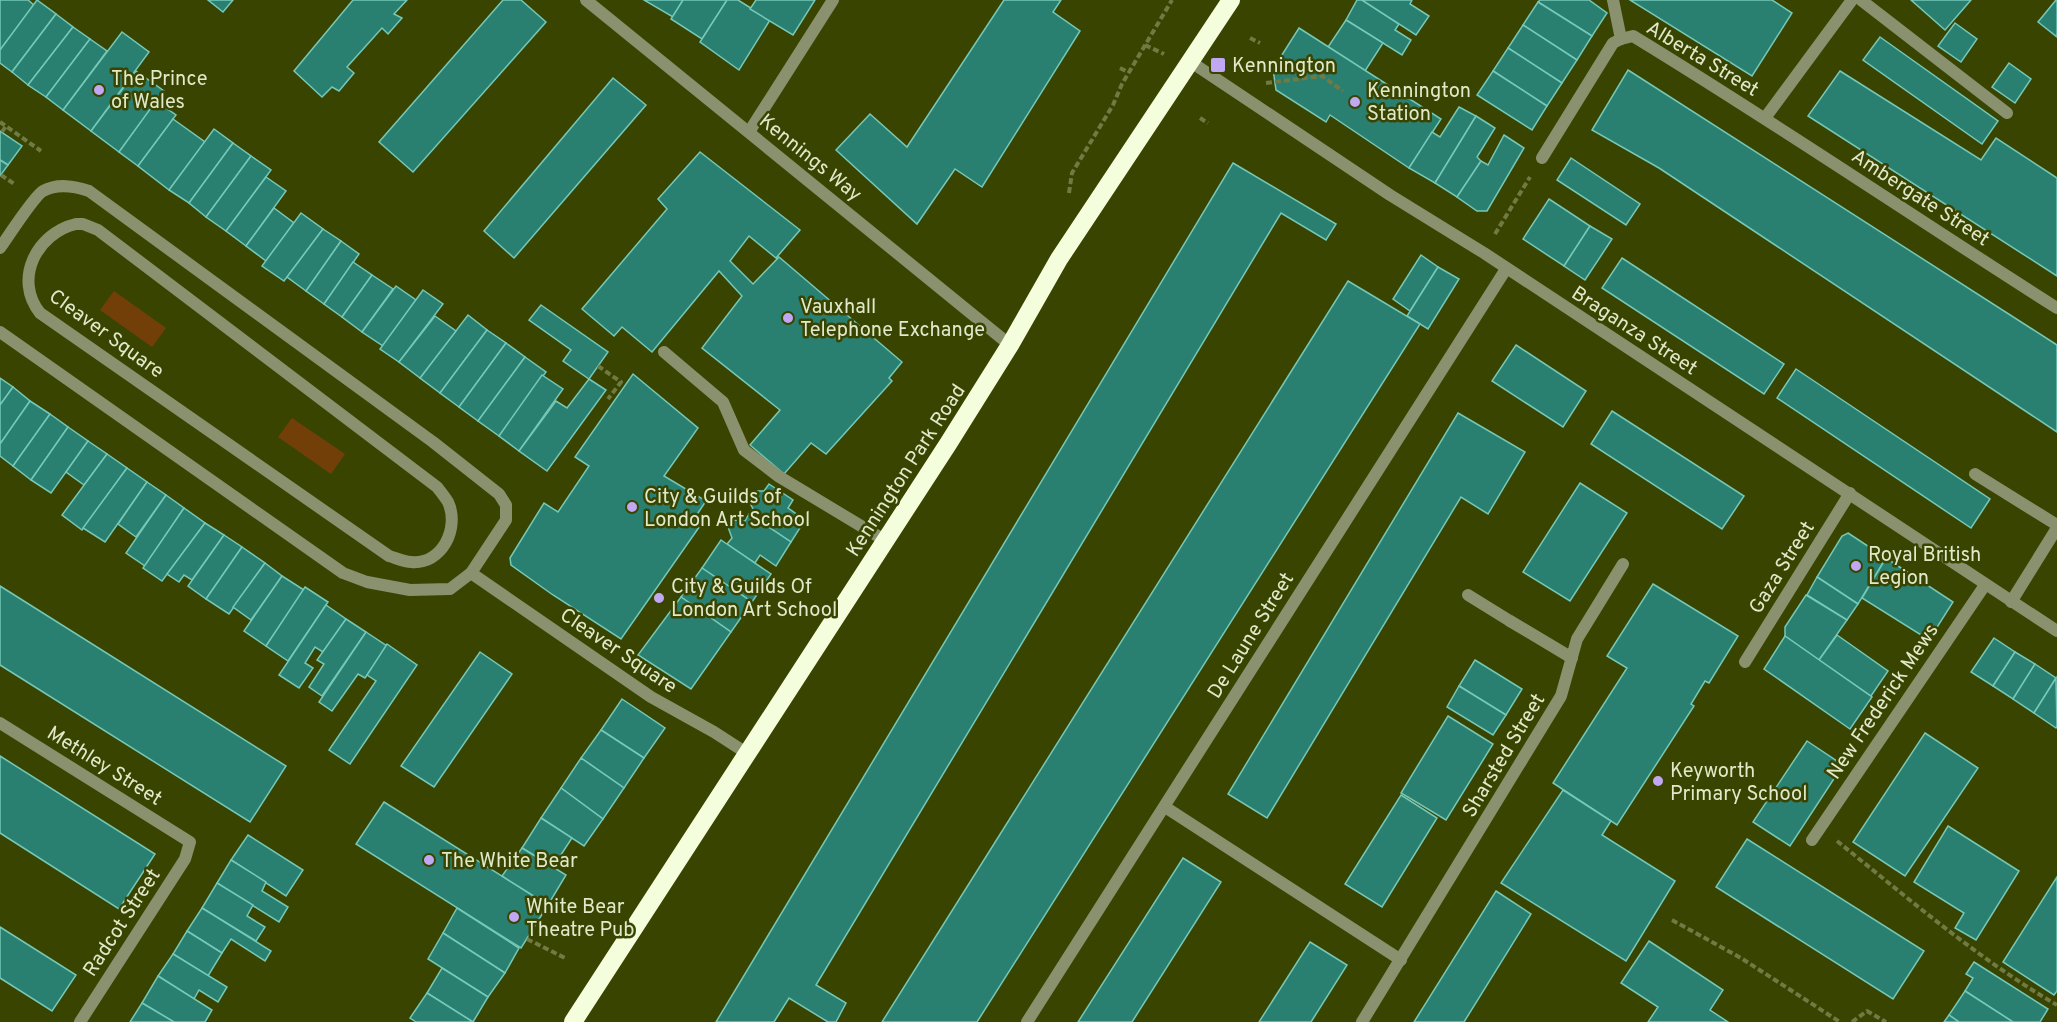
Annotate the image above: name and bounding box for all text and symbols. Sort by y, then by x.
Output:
street label: Alberta Street [1641,16,1763,104]
place label: Kennington [1232,54,1336,80]
marker: Kennington [1209,56,1227,74]
place label: The Prince of Wales [111,67,208,116]
place label: Kennington Station [1367,79,1471,128]
marker: The Prince of Wales [92,83,106,97]
marker: Kennington Station [1348,95,1362,109]
street label: Kennings Way [753,109,867,208]
street label: Ambergate Street [1846,144,1994,253]
street label: Braganza Street [1566,281,1702,382]
street label: Cleaver Square [43,284,168,385]
place label: Vauxhall Telephone Exchange [800,295,985,344]
marker: Vauxhall Telephone Exchange [781,311,795,325]
street label: Kennington Park Road [841,380,972,562]
place label: City & Guilds of London Art School [644,485,810,534]
marker: City & Guilds of London Art School [625,500,639,514]
street label: Gaza Street [1744,517,1821,619]
place label: Royal British Legion [1868,543,1981,592]
marker: Royal British Legion [1849,559,1863,573]
street label: De Laune Street [1202,568,1301,704]
place label: City & Guilds Of London Art School [671,575,837,624]
marker: City & Guilds Of London Art School [652,591,666,605]
street label: Cleaver Square [554,603,682,700]
street label: New Frederick Mews [1822,619,1945,785]
street label: Sharsted Street [1457,689,1552,823]
street label: Methley Street [41,721,166,812]
place label: Keyworth Primary School [1670,759,1807,808]
marker: Keyworth Primary School [1651,774,1665,788]
place label: The White Bear [441,849,578,875]
marker: The White Bear [422,853,436,867]
street label: Radcot Street [78,864,167,982]
place label: White Bear Theatre Pub [526,895,634,944]
marker: White Bear Theatre Pub [507,910,521,924]

